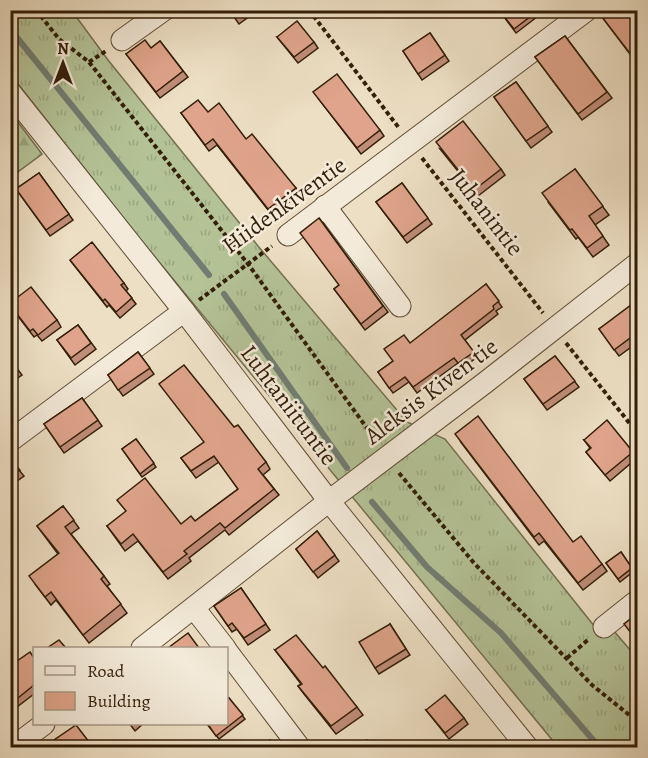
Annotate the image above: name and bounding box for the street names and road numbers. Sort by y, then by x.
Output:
street label: Hiidenkiventie [215,149,353,261]
street label: Juhanintie [443,162,531,262]
street label: Aleksis Kiven tie [357,330,504,452]
street label: Luhtaniituntie [233,338,345,472]

